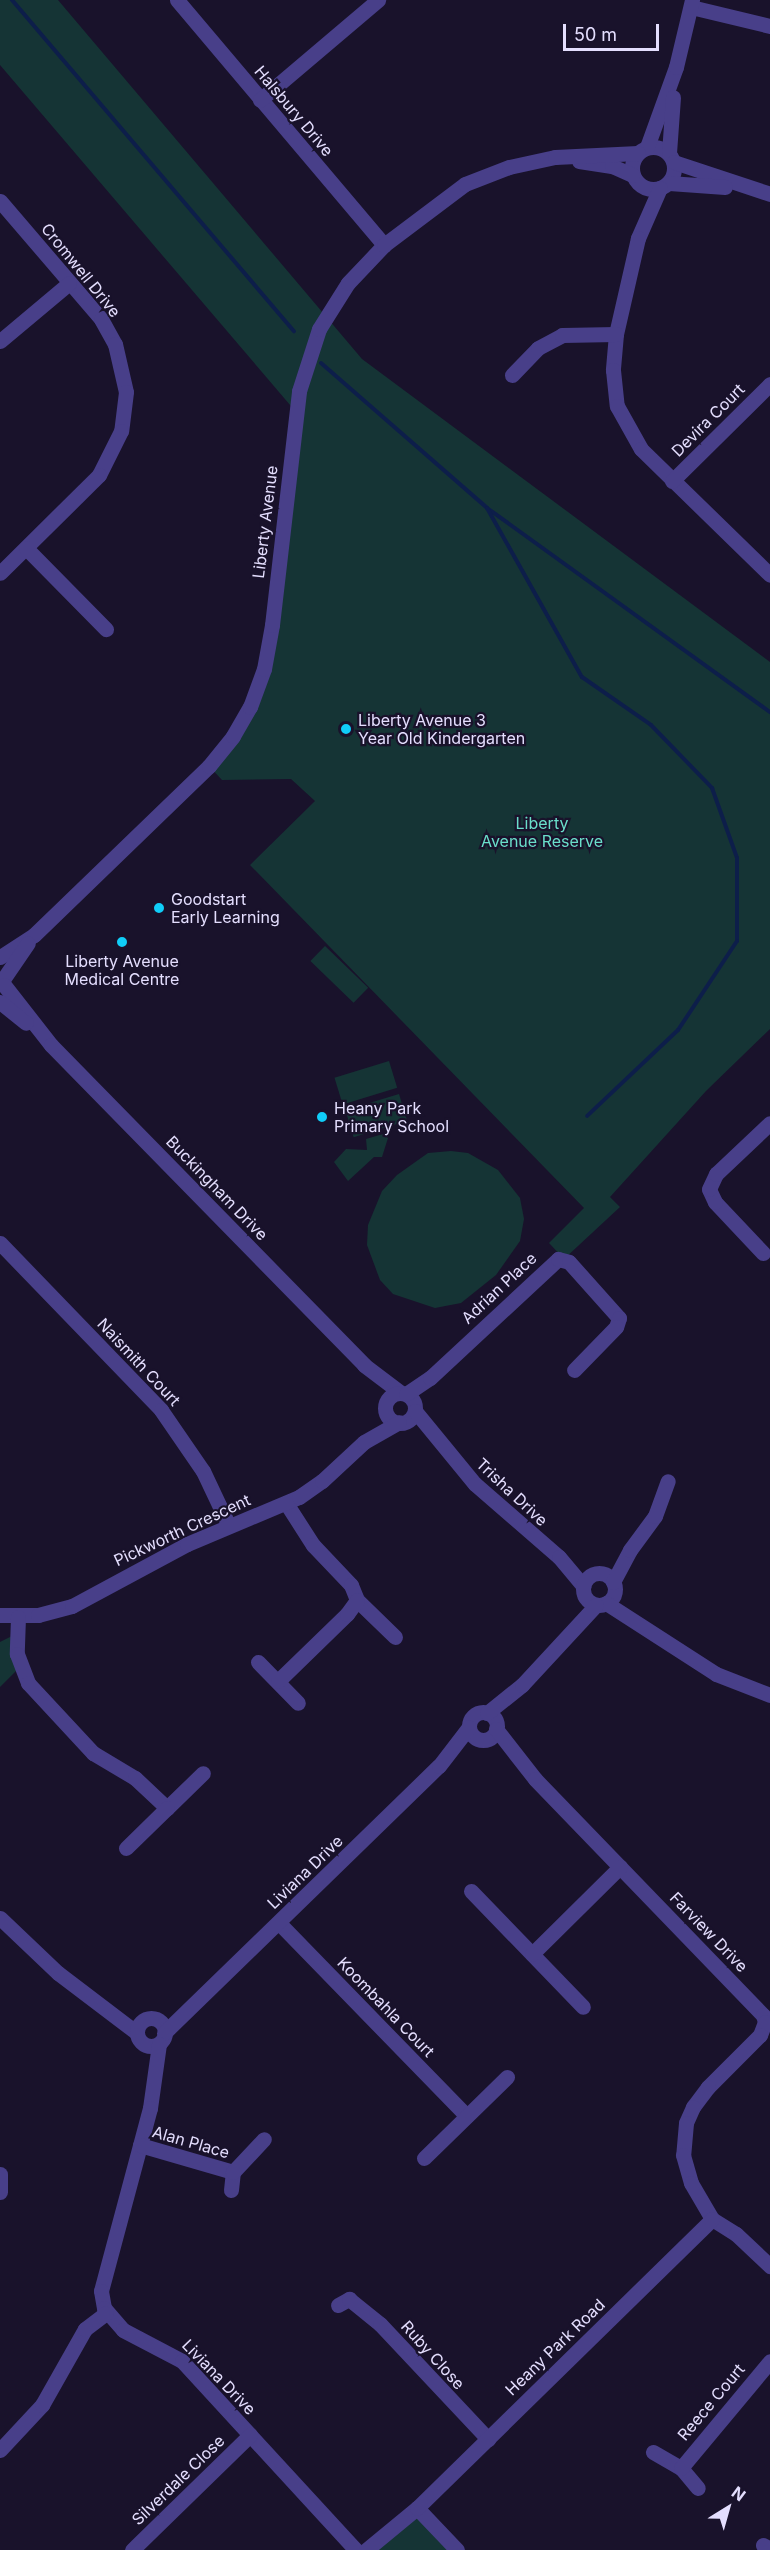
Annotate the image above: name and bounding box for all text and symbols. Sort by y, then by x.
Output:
scale bar [566,12,662,50]
text: 50 m [574,24,617,45]
street label: Halsbury Drive [251,62,337,160]
street label: Cromwell Drive [37,219,125,321]
street label: Devira Court [668,380,748,460]
street label: Liberty Avenue [249,464,281,580]
place label: Liberty Avenue 3 Year Old Kindergarten [358,710,525,748]
marker: Liberty Avenue 3 Year Old Kindergarten [339,722,353,736]
park label: Liberty Avenue Reserve [481,813,603,851]
place label: Goodstart Early Learning [171,889,280,927]
marker: Goodstart Early Learning [152,901,166,915]
marker: Liberty Avenue Medical Centre [115,935,129,949]
place label: Liberty Avenue Medical Centre [65,951,179,989]
place label: Heany Park Primary School [334,1098,449,1136]
marker: Heany Park Primary School [315,1110,329,1124]
street label: Buckingham Drive [162,1132,272,1244]
street label: Adrian Place [458,1248,540,1328]
street label: Naismith Court [94,1314,184,1410]
street label: Trisha Drive [472,1454,552,1530]
street label: Pickworth Crescent [111,1490,253,1570]
street label: Liviana Drive [263,1831,347,1913]
street label: Farview Drive [666,1888,752,1976]
street label: Koombahla Court [333,1953,439,2061]
street label: Alan Place [150,2122,232,2162]
street label: Heany Park Road [501,2295,609,2399]
street label: Ruby Close [397,2317,469,2393]
street label: Liviana Drive [178,2335,260,2419]
street label: Reece Court [673,2360,749,2444]
street label: Silverdale Close [128,2431,228,2529]
north arrow [698,2478,758,2538]
text: N [728,2482,750,2505]

